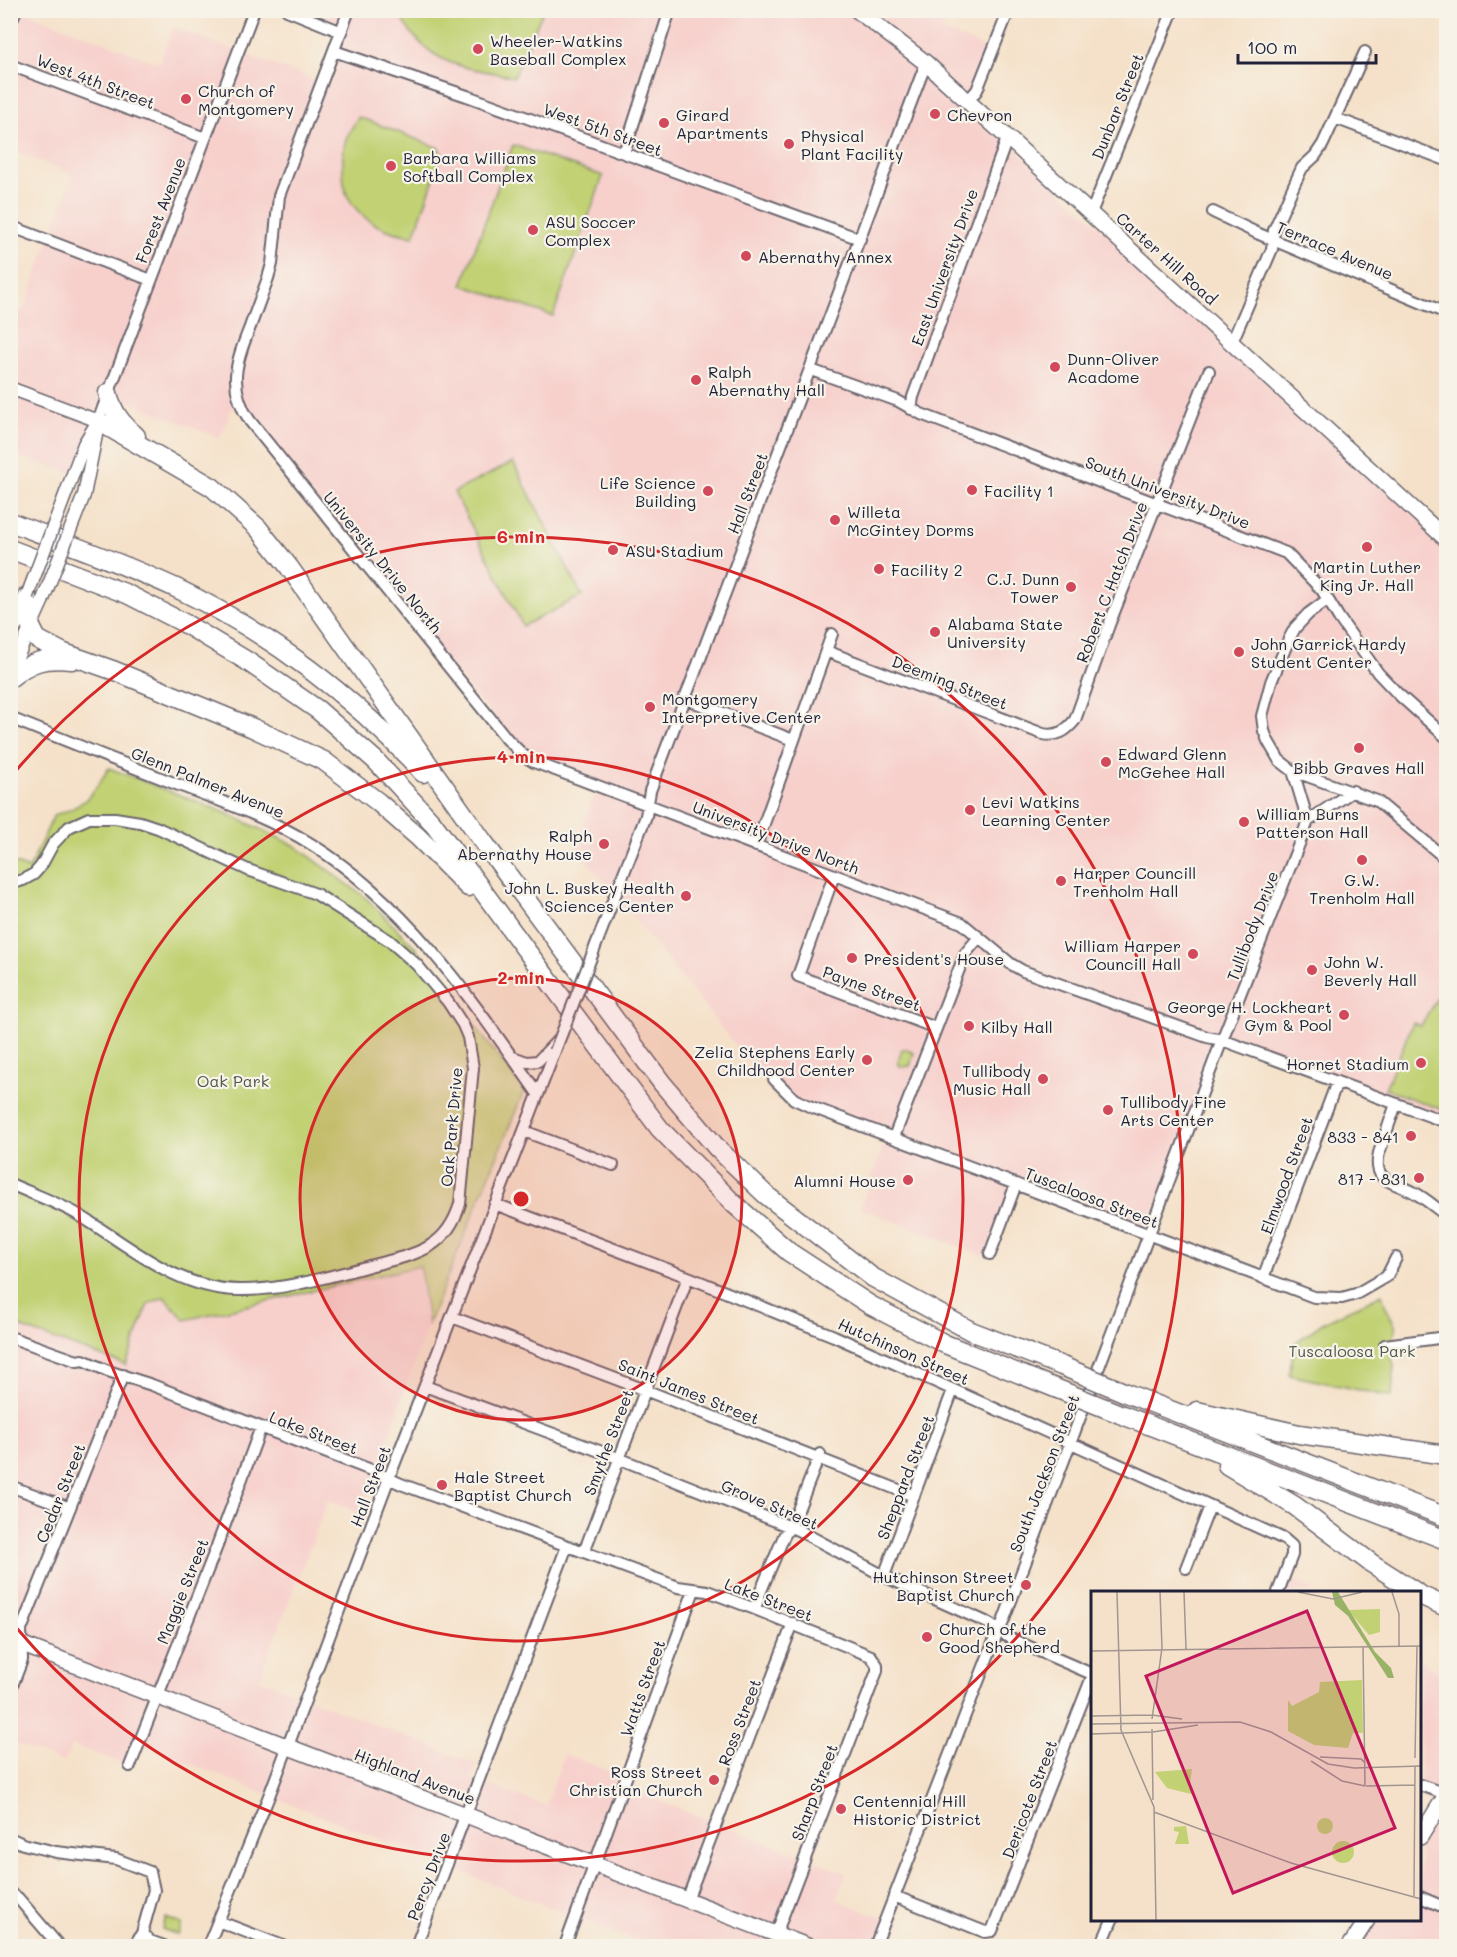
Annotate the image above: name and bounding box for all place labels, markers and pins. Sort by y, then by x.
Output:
place label: Wheeler-Watkins Baseball Complex [490,30,627,69]
marker: Wheeler-Watkins Baseball Complex [471,42,485,56]
place label: Church of Montgomery [198,80,294,119]
marker: Church of Montgomery [179,92,193,106]
place label: Girard Apartments [676,104,768,143]
place label: Chevron [947,104,1012,125]
marker: Chevron [928,107,942,121]
marker: Girard Apartments [657,116,671,130]
place label: Physical Plant Facility [801,125,903,164]
marker: Physical Plant Facility [782,137,796,151]
place label: Barbara Williams Softball Complex [403,147,537,186]
marker: Barbara Williams Softball Complex [384,159,398,173]
place label: ASU Soccer Complex [545,211,636,250]
marker: ASU Soccer Complex [526,223,540,237]
place label: Abernathy Annex [758,246,892,267]
marker: Abernathy Annex [739,249,753,263]
place label: Dunn-Oliver Acadome [1067,348,1159,387]
marker: Dunn-Oliver Acadome [1048,360,1062,374]
place label: Ralph Abernathy Hall [708,361,825,400]
marker: Ralph Abernathy Hall [689,373,703,387]
place label: Life Science Building [600,472,696,511]
place label: Facility 1 [984,480,1054,501]
marker: Facility 1 [965,483,979,497]
marker: Life Science Building [701,484,715,498]
place label: Willeta McGintey Dorms [847,501,974,540]
marker: Willeta McGintey Dorms [828,513,842,527]
place label: ASU Stadium [625,540,723,561]
marker: Martin Luther King Jr. Hall [1360,540,1374,554]
marker: ASU Stadium [606,543,620,557]
place label: Martin Luther King Jr. Hall [1313,556,1421,595]
place label: Facility 2 [891,559,963,580]
marker: Facility 2 [872,562,886,576]
place label: C.J. Dunn Tower [987,568,1059,607]
marker: C.J. Dunn Tower [1064,580,1078,594]
place label: Alabama State University [947,613,1063,652]
marker: Alabama State University [928,625,942,639]
place label: John Garrick Hardy Student Center [1251,633,1406,672]
marker: John Garrick Hardy Student Center [1232,645,1246,659]
place label: Montgomery Interpretive Center [662,688,821,727]
marker: Montgomery Interpretive Center [643,700,657,714]
marker: Bibb Graves Hall [1352,741,1366,755]
place label: Edward Glenn McGehee Hall [1118,743,1227,782]
marker: Edward Glenn McGehee Hall [1099,755,1113,769]
place label: Bibb Graves Hall [1294,757,1424,778]
place label: Levi Watkins Learning Center [982,791,1111,830]
marker: Levi Watkins Learning Center [963,803,977,817]
place label: William Burns Patterson Hall [1256,803,1368,842]
marker: William Burns Patterson Hall [1237,815,1251,829]
place label: Ralph Abernathy House [457,825,592,864]
marker: Ralph Abernathy House [597,837,611,851]
marker: G.W. Trenholm Hall [1355,853,1369,867]
place label: Harper Councill Trenholm Hall [1073,862,1196,901]
place label: G.W. Trenholm Hall [1309,869,1415,908]
marker: Harper Councill Trenholm Hall [1054,874,1068,888]
place label: John L. Buskey Health Sciences Center [505,877,674,916]
marker: John L. Buskey Health Sciences Center [679,889,693,903]
place label: William Harper Councill Hall [1064,935,1181,974]
marker: William Harper Councill Hall [1186,947,1200,961]
place label: President's House [864,948,1004,969]
marker: President's House [845,951,859,965]
place label: John W. Beverly Hall [1324,951,1417,990]
marker: John W. Beverly Hall [1305,963,1319,977]
place label: George H. Lockheart Gym & Pool [1167,996,1332,1035]
marker: George H. Lockheart Gym & Pool [1337,1008,1351,1022]
place label: Kilby Hall [981,1016,1053,1037]
marker: Kilby Hall [962,1019,976,1033]
place label: Zelia Stephens Early Childhood Center [694,1041,855,1080]
marker: Zelia Stephens Early Childhood Center [860,1053,874,1067]
place label: Hornet Stadium [1287,1053,1409,1074]
marker: Hornet Stadium [1414,1056,1428,1070]
place label: Tullibody Music Hall [953,1060,1031,1099]
marker: Tullibody Music Hall [1036,1072,1050,1086]
place label: Tullibody Fine Arts Center [1120,1091,1227,1130]
marker: Tullibody Fine Arts Center [1101,1103,1115,1117]
place label: 833 - 841 [1327,1126,1399,1147]
marker: 833 - 841 [1404,1129,1418,1143]
place label: 817 - 831 [1338,1168,1407,1189]
place label: Alumni House [793,1170,896,1191]
marker: 817 - 831 [1412,1171,1426,1185]
marker: Alumni House [901,1173,915,1187]
centre of rings [511,1189,531,1209]
place label: Hale Street Baptist Church [454,1466,571,1505]
marker: Hale Street Baptist Church [435,1478,449,1492]
place label: Hutchinson Street Baptist Church [872,1566,1014,1605]
marker: Hutchinson Street Baptist Church [1019,1578,1033,1592]
place label: Church of the Good Shepherd [939,1618,1060,1657]
marker: Church of the Good Shepherd [920,1630,934,1644]
place label: Ross Street Christian Church [569,1761,702,1800]
marker: Ross Street Christian Church [707,1773,721,1787]
place label: Centennial Hill Historic District [853,1790,981,1829]
marker: Centennial Hill Historic District [834,1802,848,1816]

